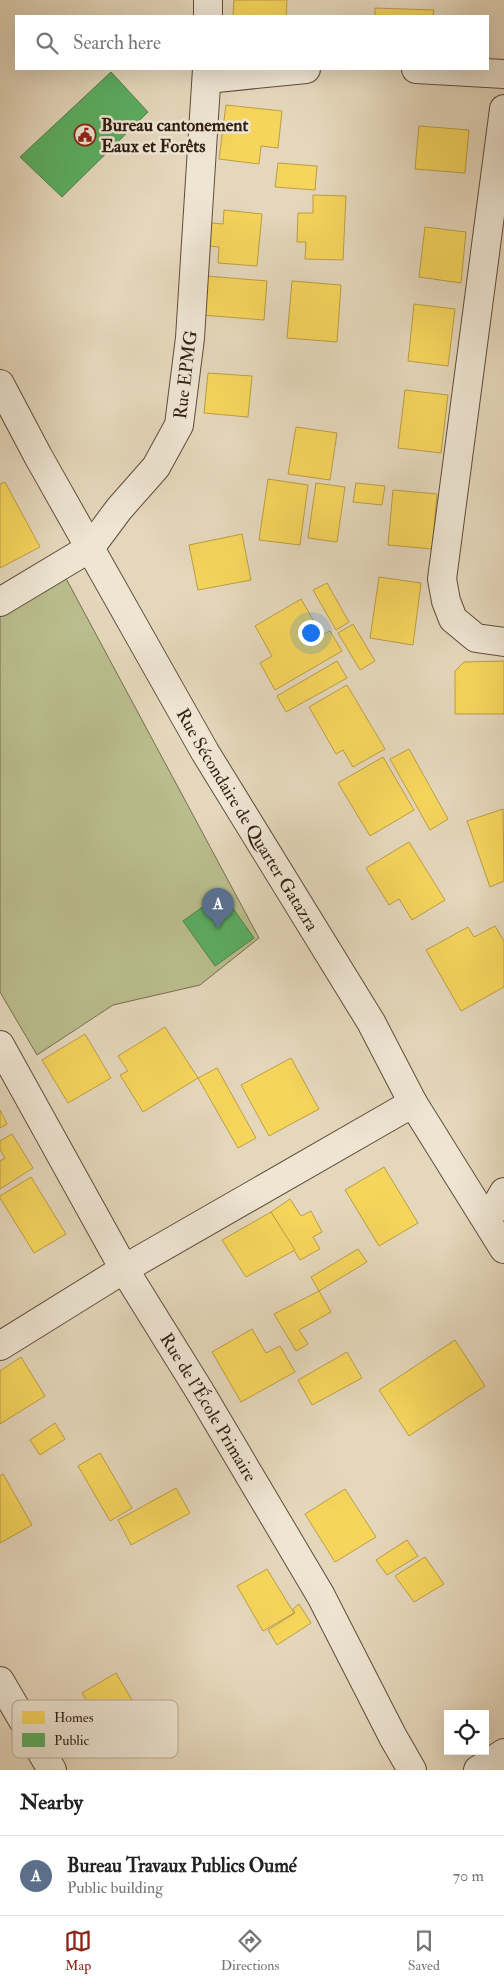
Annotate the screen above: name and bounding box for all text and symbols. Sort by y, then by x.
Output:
search box [15,15,489,70]
icon: search [33,29,61,57]
text: Search here [73,31,161,55]
place label: Bureau cantonement Eaux et Forêts [101,114,248,158]
public building icon: Bureau cantonement Eaux et Forêts [73,123,97,147]
street label: Rue EPMG [169,329,203,421]
your location [298,620,324,646]
street label: Rue Sécondaire de Quarter Gatazra [171,704,324,936]
pin: A [202,888,234,929]
street label: Rue de l'École Primaire [154,1329,262,1486]
legend [12,1700,178,1758]
text: Homes [54,1709,94,1726]
map controls [444,1710,489,1755]
button: locate [444,1710,489,1755]
text: Public [54,1732,89,1749]
text: Nearby [20,1789,83,1816]
text: Bureau Travaux Publics Oumé [67,1854,297,1878]
text: A [31,1866,41,1886]
text: 70 m [453,1866,484,1886]
text: Public building [67,1878,163,1898]
tab: Map [64,1927,92,1974]
tab: Directions [221,1927,279,1974]
tab: Saved [408,1927,440,1974]

